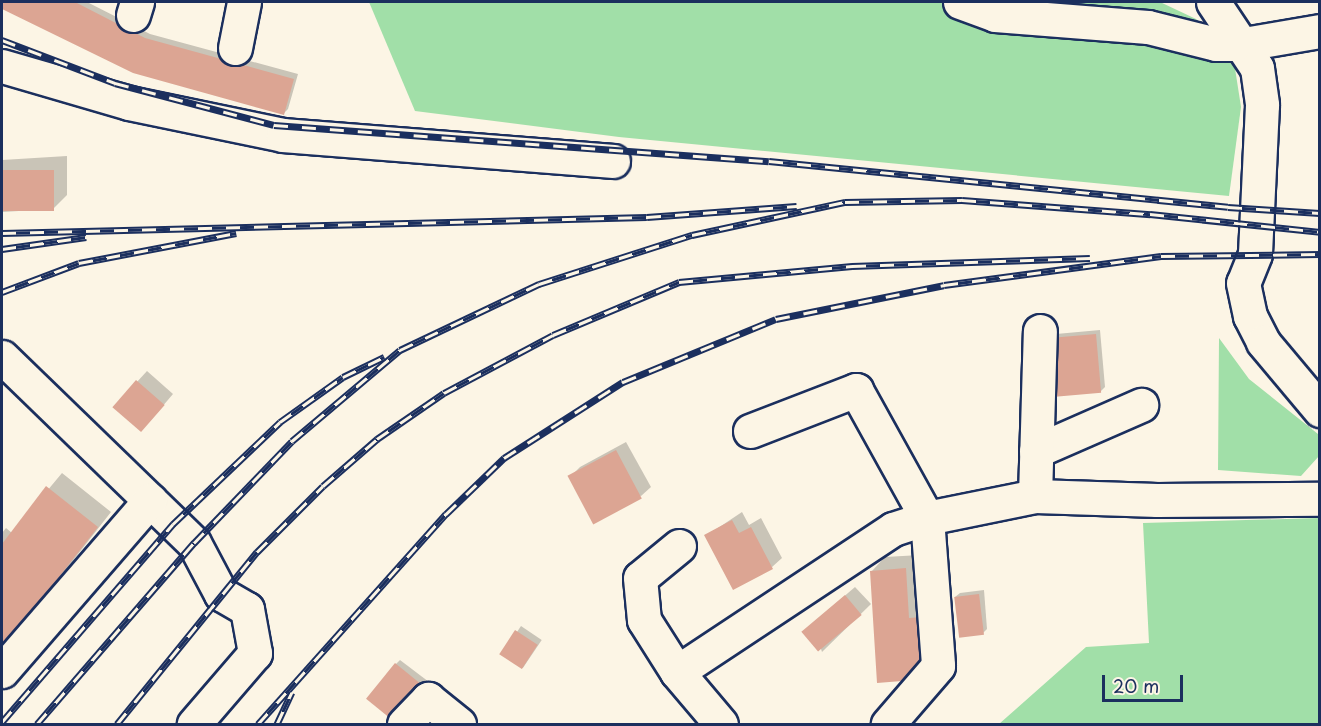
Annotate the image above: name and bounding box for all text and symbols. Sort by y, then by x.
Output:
scale bar [1105,663,1186,701]
text: 20 m [1113,672,1159,699]

